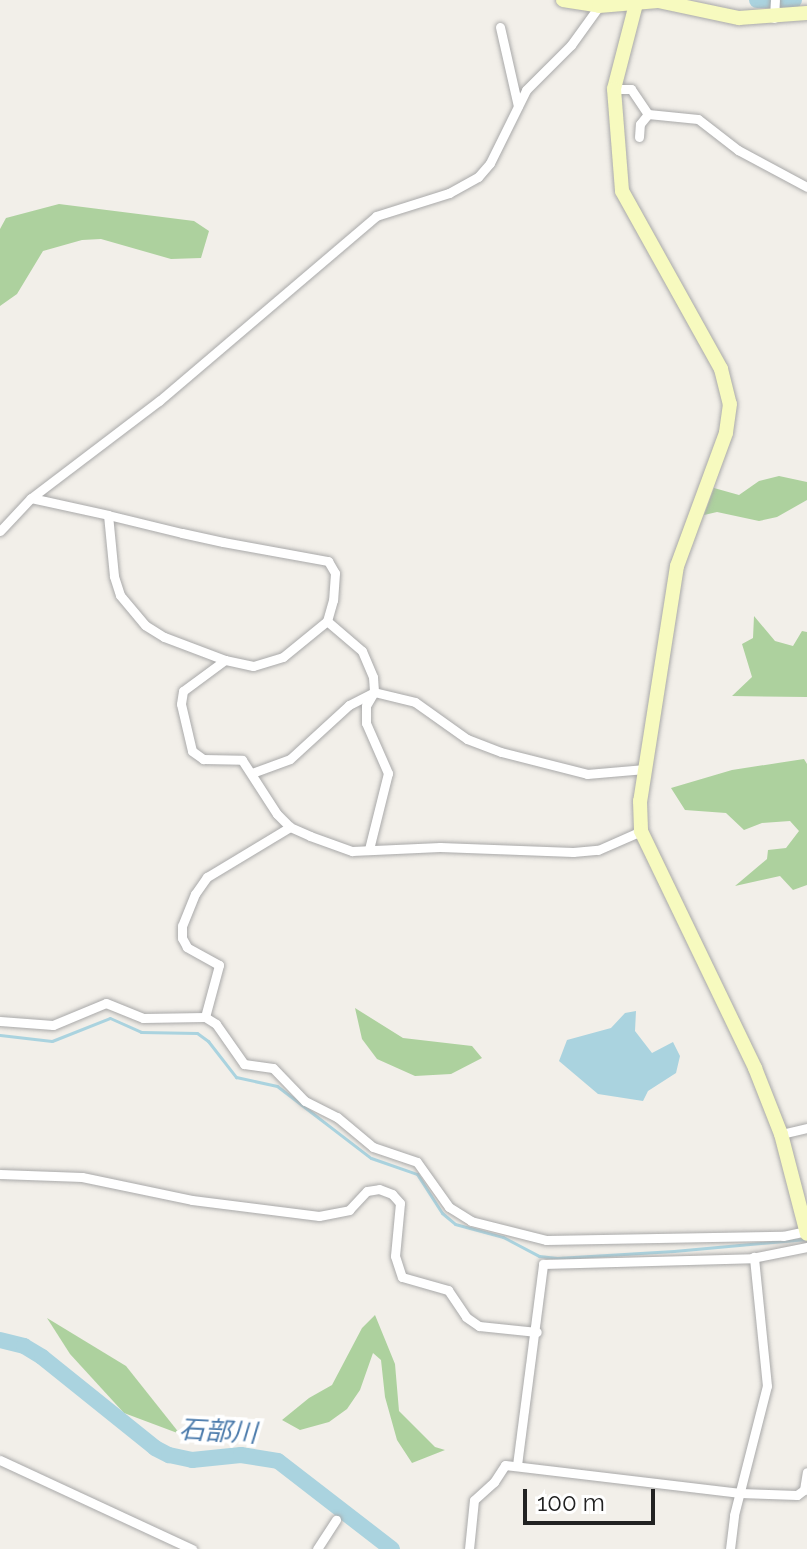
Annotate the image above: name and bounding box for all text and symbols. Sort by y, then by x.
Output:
water label: 石部川 [178,1414,258,1450]
scale bar [527,1473,659,1523]
text: 100 m [537,1488,605,1517]

